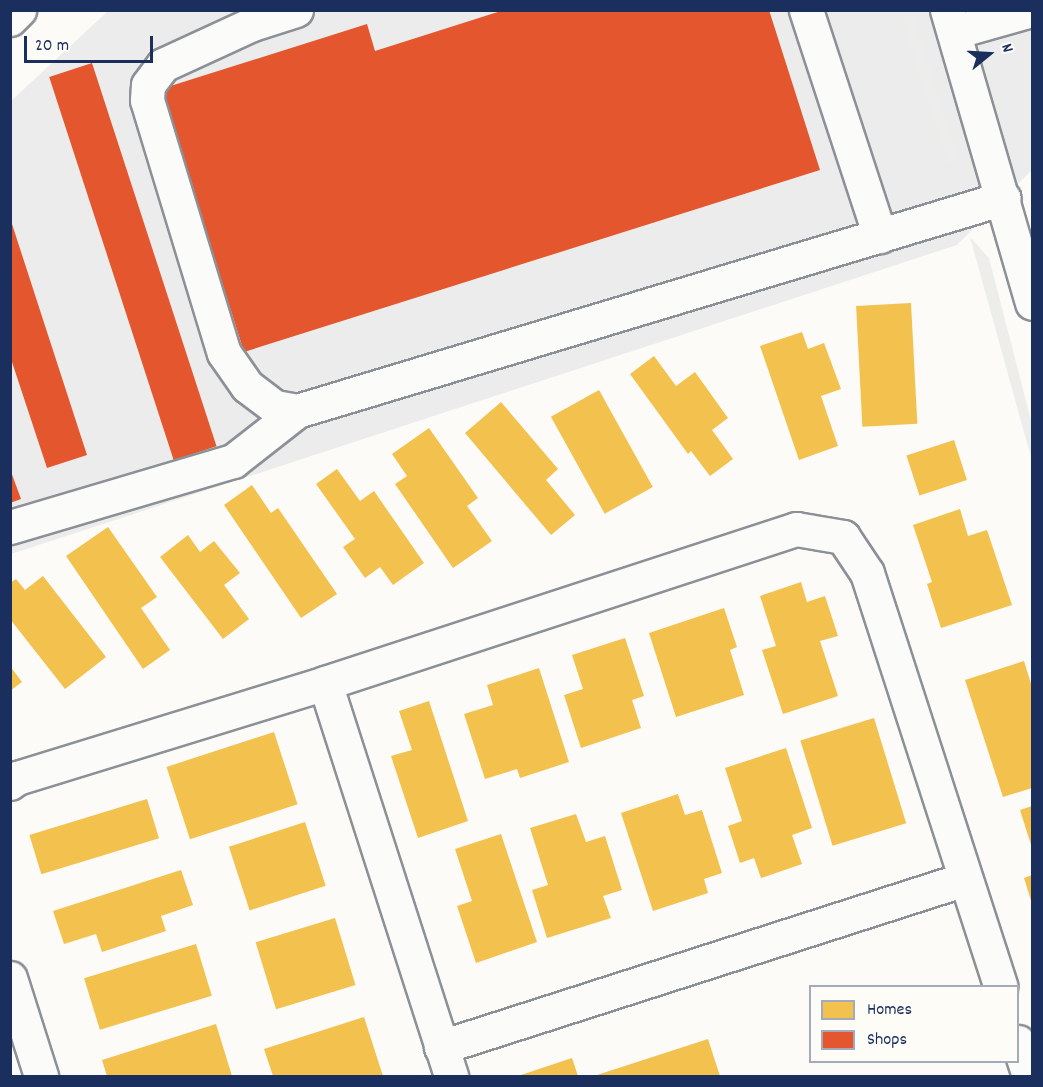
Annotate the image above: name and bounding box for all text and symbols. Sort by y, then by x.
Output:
scale bar [27,24,156,62]
north arrow [959,24,1019,84]
text: 20 m [35,34,69,59]
text: N [994,41,1019,56]
legend [809,985,1019,1063]
text: Homes [867,998,912,1023]
text: Shops [867,1028,907,1053]

